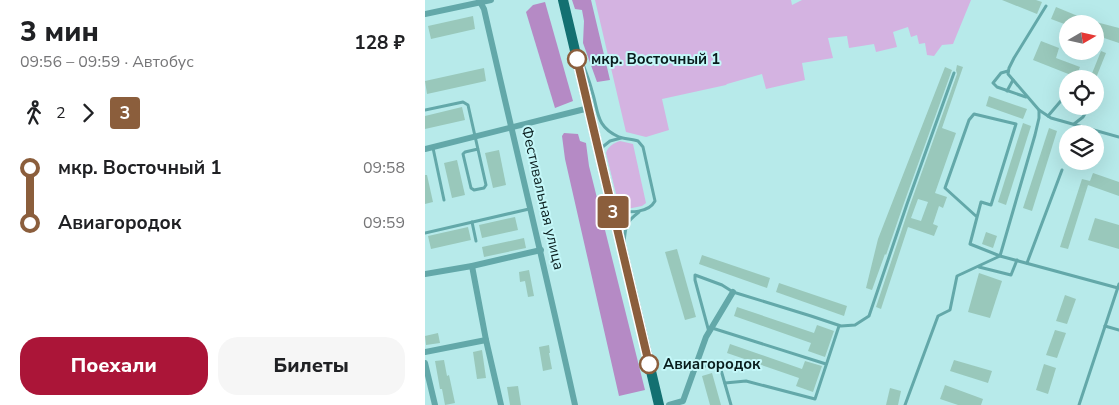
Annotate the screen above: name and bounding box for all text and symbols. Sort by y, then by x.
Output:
text: 3 мин [20,13,99,51]
north arrow [1059,15,1104,60]
map controls [1059,15,1104,170]
text: 128 ₽ [354,30,405,56]
marker: мкр. Восточный 1 [567,49,587,69]
place label: мкр. Восточный 1 [591,49,720,69]
text: 09:56 – 09:59 · Автобус [20,51,194,73]
button: locate [1059,70,1104,115]
icon: walk [20,99,48,127]
icon: forward [74,99,102,127]
text: 3 [120,101,130,125]
text: 2 [56,102,66,124]
street label: Фестивальная улица [517,124,569,272]
button: layers [1059,125,1104,170]
text: мкр. Восточный 1 [58,155,222,181]
text: 09:58 [363,157,405,179]
line badge: 3 [597,196,629,228]
text: 3 [608,200,618,224]
text: Авиагородок [58,210,181,236]
text: 09:59 [363,212,405,234]
button: Поехали [20,337,208,395]
button: Билеты [218,337,405,395]
marker: Авиагородок [639,354,659,374]
place label: Авиагородок [663,354,761,374]

